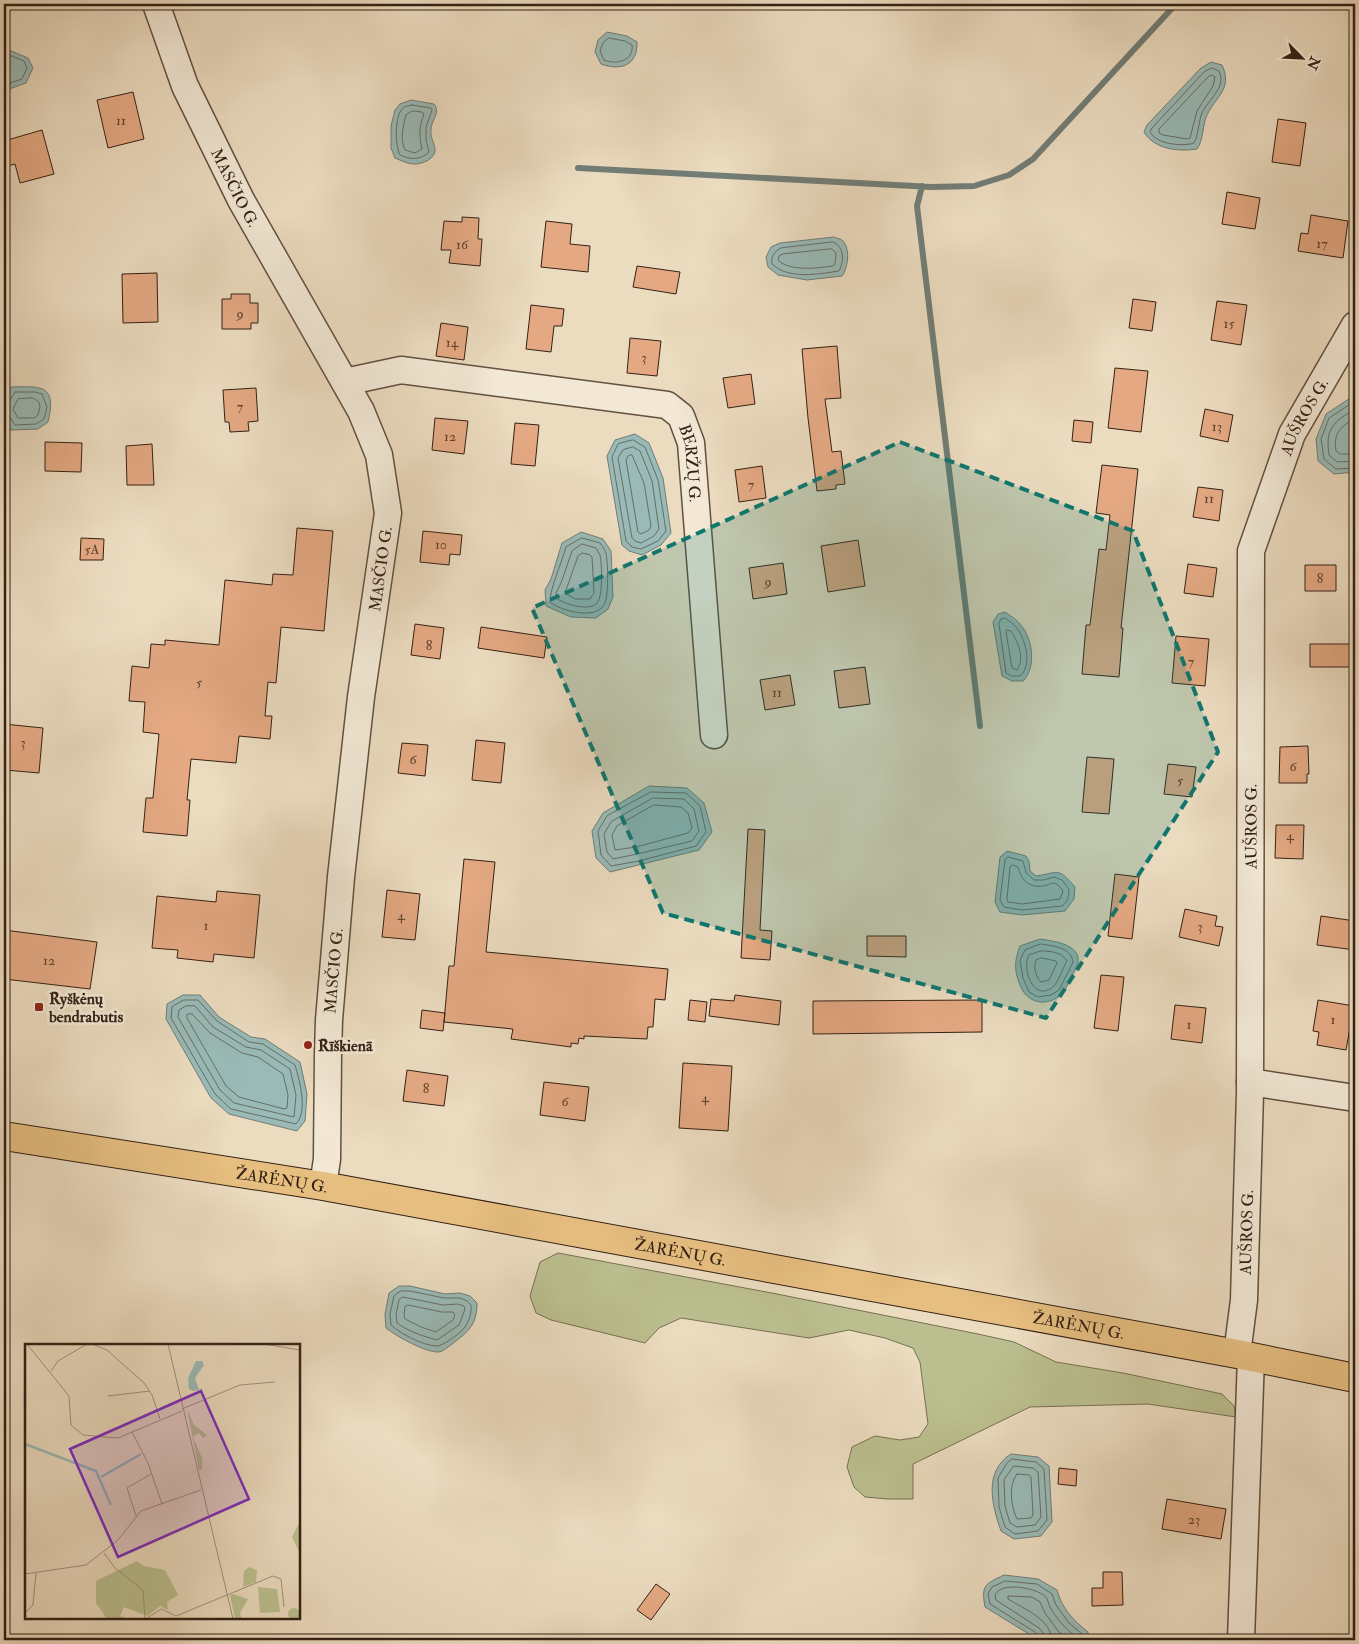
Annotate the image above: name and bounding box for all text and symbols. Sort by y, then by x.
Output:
north arrow [1276,32,1326,82]
text: N [1303,53,1324,73]
house number: 11 [116,112,126,129]
street label: MASČIO G. [206,145,263,230]
house number: 17 [1316,235,1328,252]
house number: 16 [456,236,469,253]
house number: 9 [235,305,244,322]
house number: 15 [1223,315,1235,332]
house number: 14 [446,334,460,351]
house number: 3 [641,349,647,366]
street label: AUŠROS G. [1276,375,1333,459]
house number: 7 [237,398,244,415]
house number: 13 [1212,418,1222,435]
street label: BERŽŲ G. [674,422,705,503]
house number: 12 [444,428,456,445]
house number: 7 [748,476,755,493]
house number: 11 [1204,490,1214,507]
street label: MASČIO G. [364,525,397,613]
house number: 10 [435,536,447,553]
house number: 5A [84,541,100,558]
house number: 8 [1317,570,1324,587]
house number: 9 [763,573,772,590]
house number: 8 [426,637,433,654]
house number: 7 [1188,653,1195,670]
house number: 5 [196,674,203,691]
house number: 11 [772,684,782,701]
house number: 3 [20,734,26,751]
house number: 6 [409,751,417,768]
house number: 6 [1289,758,1297,775]
house number: 5 [1177,772,1184,789]
street label: AUŠROS G. [1240,784,1262,870]
house number: 4 [1286,827,1295,844]
house number: 4 [397,907,406,924]
house number: 1 [204,917,209,934]
house number: 3 [1197,918,1203,935]
street label: MASČIO G. [319,928,348,1014]
house number: 12 [43,952,55,969]
place label: Ryškėnų bendrabutis [48,989,124,1027]
marker: Ryškėnų bendrabutis [33,1001,45,1013]
house number: 1 [1331,1011,1336,1028]
house number: 1 [1187,1016,1192,1033]
place label: Rīškienā [318,1036,373,1056]
marker: Rīškienā [302,1039,314,1051]
house number: 8 [423,1080,430,1097]
house number: 4 [701,1089,710,1106]
house number: 6 [561,1093,569,1110]
street label: ŽARĖNŲ G. [234,1162,329,1198]
street label: AUŠROS G. [1235,1190,1258,1276]
street label: ŽARĖNŲ G. [633,1233,727,1271]
street label: ŽARĖNŲ G. [1031,1307,1126,1344]
inset map [25,1344,300,1619]
house number: 23 [1188,1511,1200,1528]

